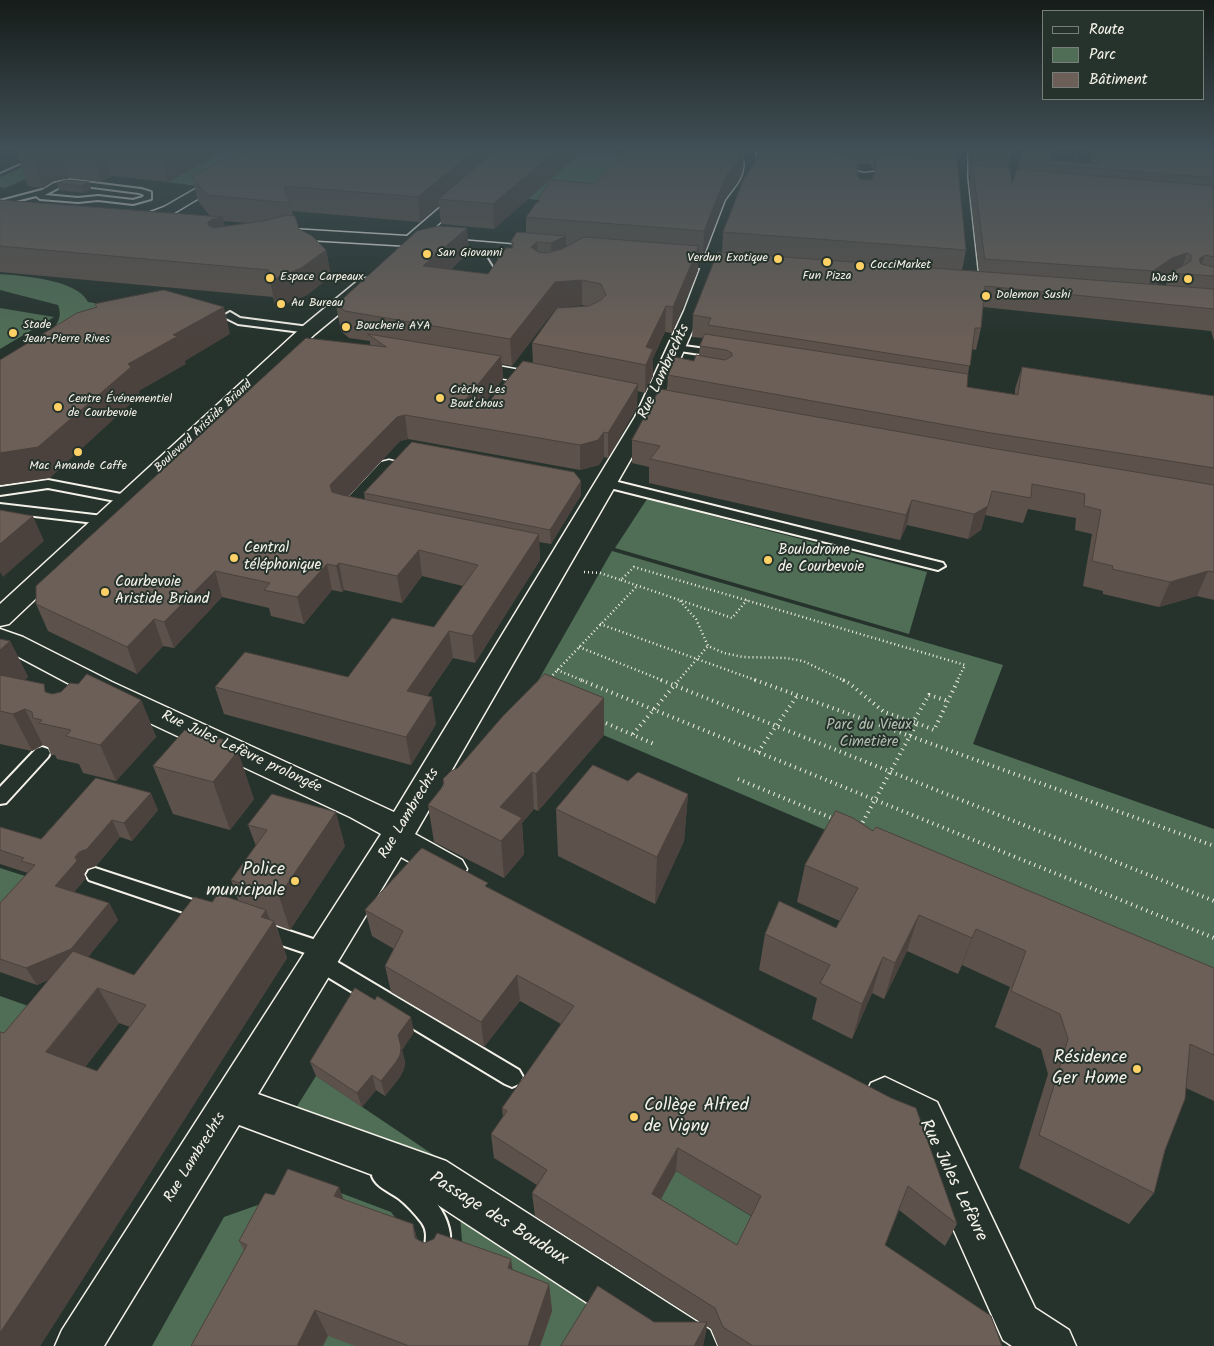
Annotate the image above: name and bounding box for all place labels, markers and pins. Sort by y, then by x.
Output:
place label: San Giovanni [437,247,502,261]
marker: San Giovanni [421,248,433,260]
place label: Verdun Exotique [687,252,768,266]
marker: Verdun Exotique [772,253,784,265]
marker: Fun Pizza [821,256,833,268]
place label: CocciMarket [870,259,931,273]
marker: CocciMarket [854,260,866,272]
place label: Fun Pizza [803,270,851,284]
place label: Espace Carpeaux [280,271,363,285]
marker: Espace Carpeaux [264,272,276,284]
place label: Wash [1151,272,1178,286]
marker: Wash [1182,273,1194,285]
place label: Dolemon Sushi [996,289,1070,303]
marker: Dolemon Sushi [980,290,992,302]
place label: Au Bureau [291,297,343,311]
marker: Au Bureau [275,298,287,310]
place label: Stade Jean-Pierre Rives [23,319,110,347]
place label: Boucherie AYA [356,320,431,334]
marker: Boucherie AYA [340,321,352,333]
marker: Stade Jean-Pierre Rives [7,327,19,339]
place label: Crèche Les Bout'chous [450,384,505,412]
marker: Crèche Les Bout'chous [434,392,446,404]
place label: Centre Événementiel de Courbevoie [68,393,172,421]
marker: Centre Événementiel de Courbevoie [52,401,64,413]
marker: Mac Amande Caffe [72,446,84,458]
place label: Mac Amande Caffe [29,460,127,474]
place label: Central téléphonique [244,540,321,575]
place label: Boulodrome de Courbevoie [778,542,864,577]
marker: Central téléphonique [228,552,240,564]
marker: Boulodrome de Courbevoie [762,554,774,566]
place label: Courbevoie Aristide Briand [115,574,209,609]
marker: Courbevoie Aristide Briand [99,586,111,598]
place label: Police municipale [206,860,285,902]
marker: Police municipale [289,875,301,887]
place label: Résidence Ger Home [1052,1048,1127,1090]
marker: Résidence Ger Home [1131,1063,1143,1075]
place label: Collège Alfred de Vigny [644,1096,749,1138]
marker: Collège Alfred de Vigny [628,1111,640,1123]

